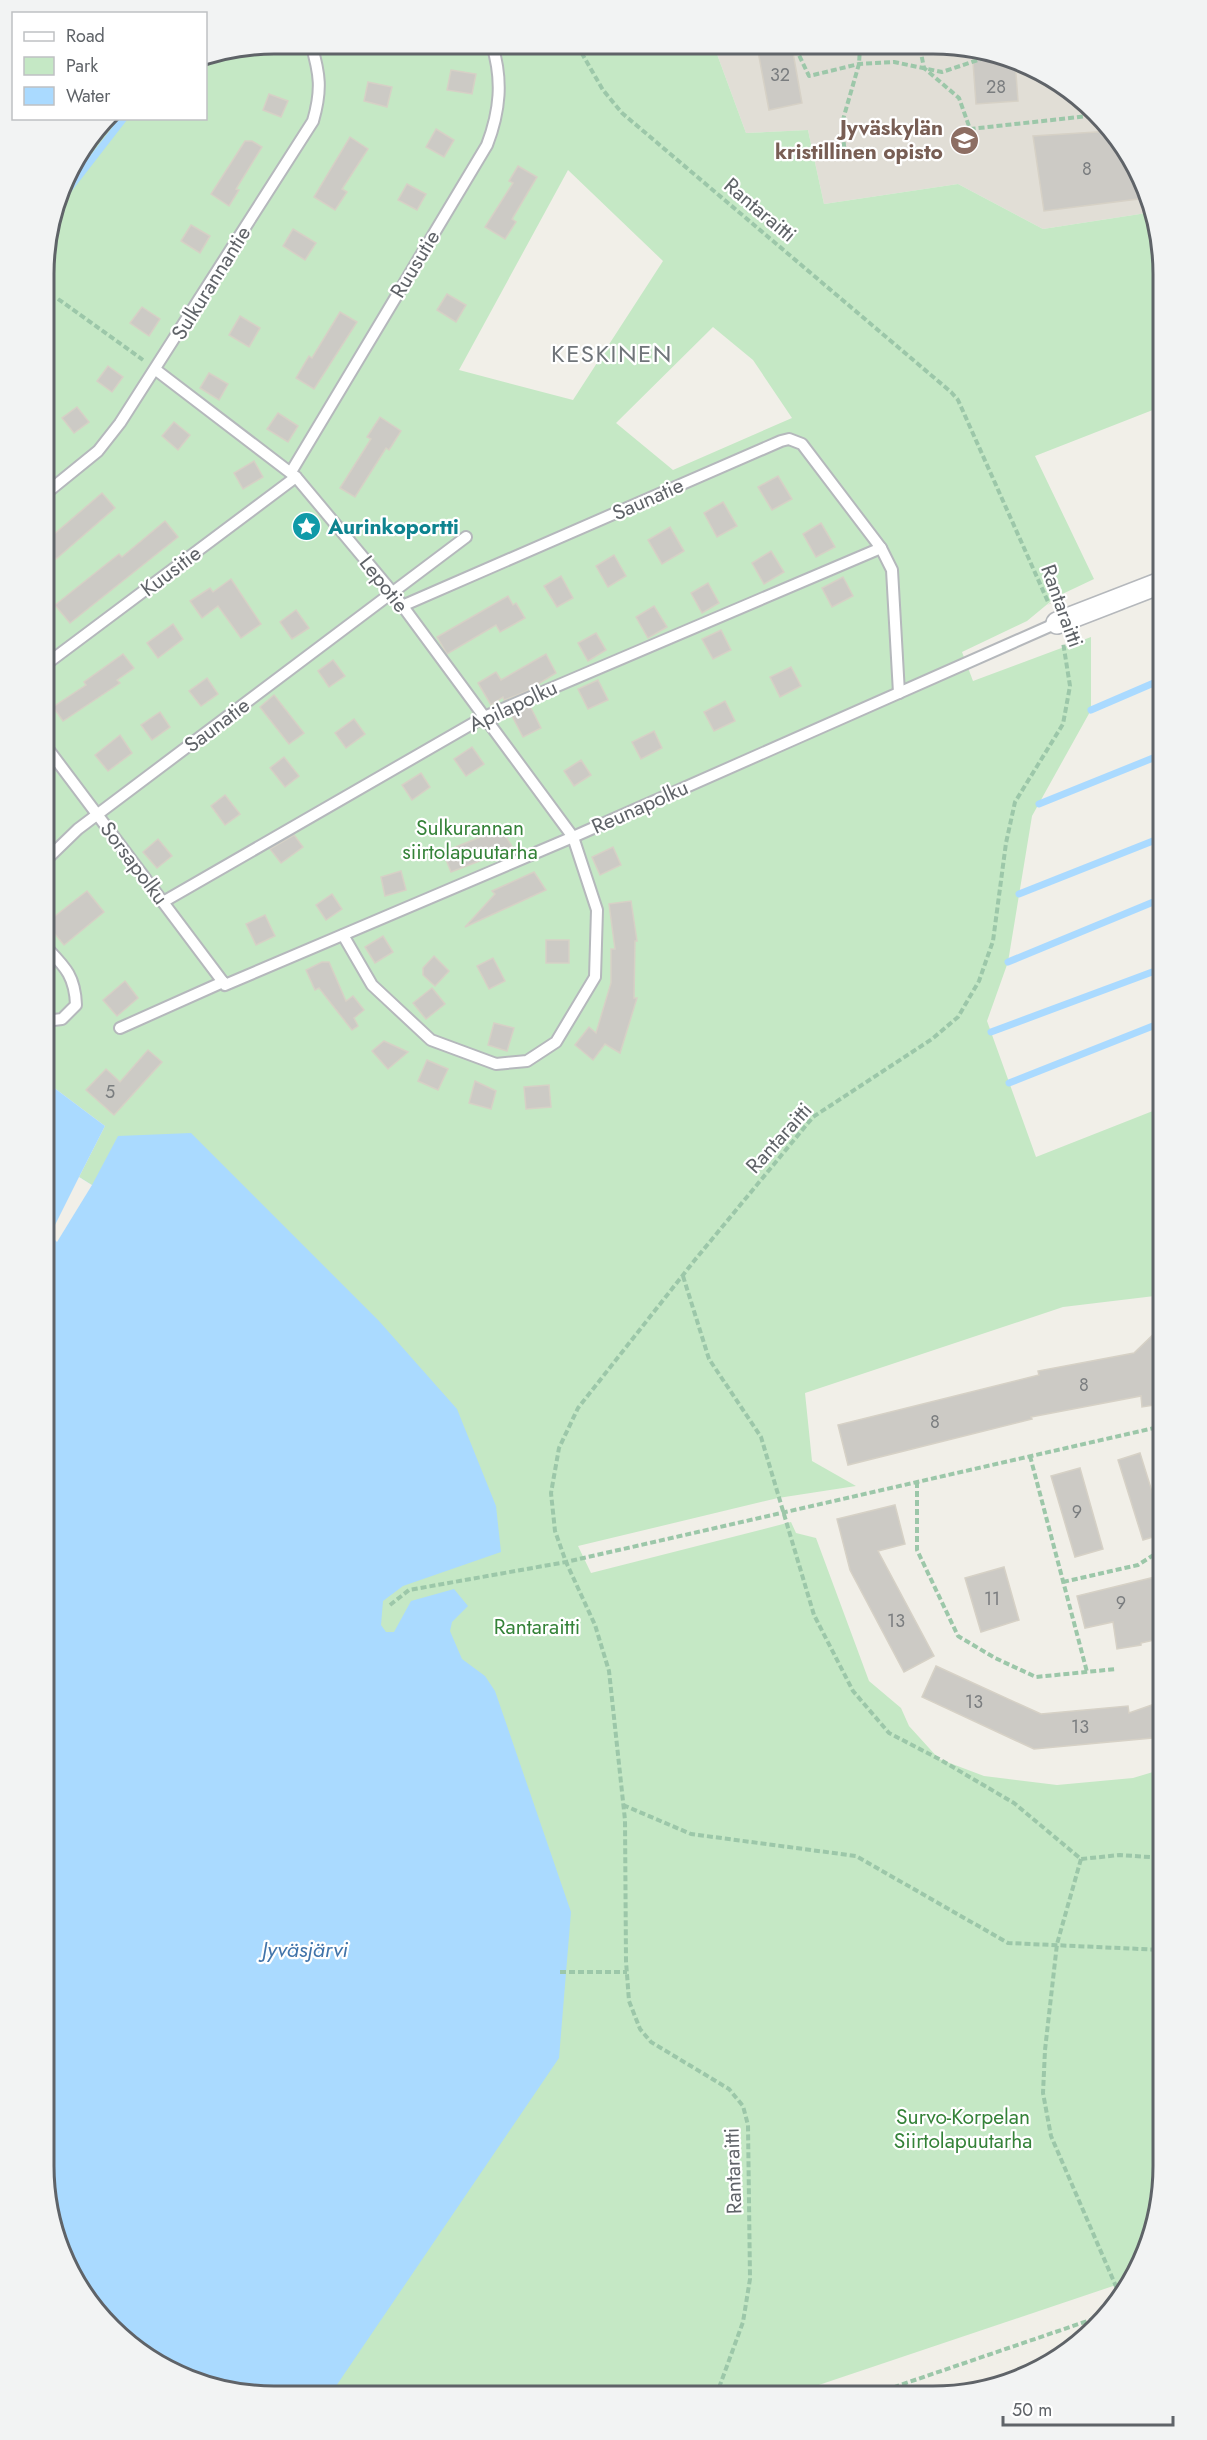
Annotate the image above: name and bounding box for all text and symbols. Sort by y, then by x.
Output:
legend [12,12,207,120]
text: Road [66,23,105,49]
text: Park [66,53,98,79]
house number: 32 [770,62,790,88]
house number: 28 [986,74,1006,100]
text: Water [66,83,111,109]
place label: Jyväskylän kristillinen opisto [775,113,943,167]
school or university icon: Jyväskylän kristillinen opisto [948,124,980,156]
house number: 8 [1082,156,1092,182]
street label: Rantaraitti [717,171,803,249]
street label: Sulkurannantie [164,220,258,346]
street label: Ruusutie [383,224,447,304]
district label: KESKINEN [551,336,673,371]
street label: Saunatie [608,470,689,528]
place icon: Aurinkoportti [291,511,323,543]
place label: Aurinkoportti [327,512,459,542]
street label: Kuusitie [135,538,208,604]
street label: Lepotie [352,549,416,619]
street label: Rantaraitti [1033,560,1091,652]
street label: Apilapolku [464,672,562,740]
street label: Saunatie [178,690,256,760]
street label: Reunapolku [587,772,693,842]
park label: Sulkurannan siirtolapuutarha [402,813,538,867]
street label: Sorsapolku [93,815,175,911]
house number: 5 [105,1079,115,1105]
street label: Rantaraitti [739,1096,819,1180]
house number: 8 [1079,1372,1089,1398]
house number: 8 [930,1409,940,1435]
house number: 9 [1072,1499,1082,1525]
house number: 11 [984,1586,1000,1612]
house number: 9 [1116,1590,1126,1616]
house number: 13 [887,1608,905,1634]
park label: Rantaraitti [494,1612,580,1642]
house number: 13 [965,1689,983,1715]
house number: 13 [1071,1714,1089,1740]
water label: Jyväsjärvi [258,1933,348,1965]
park label: Survo-Korpelan Siirtolapuutarha [894,2102,1032,2156]
street label: Rantaraitti [717,2127,749,2215]
scale bar [1003,2389,1172,2427]
text: 50 m [1012,2397,1052,2423]

